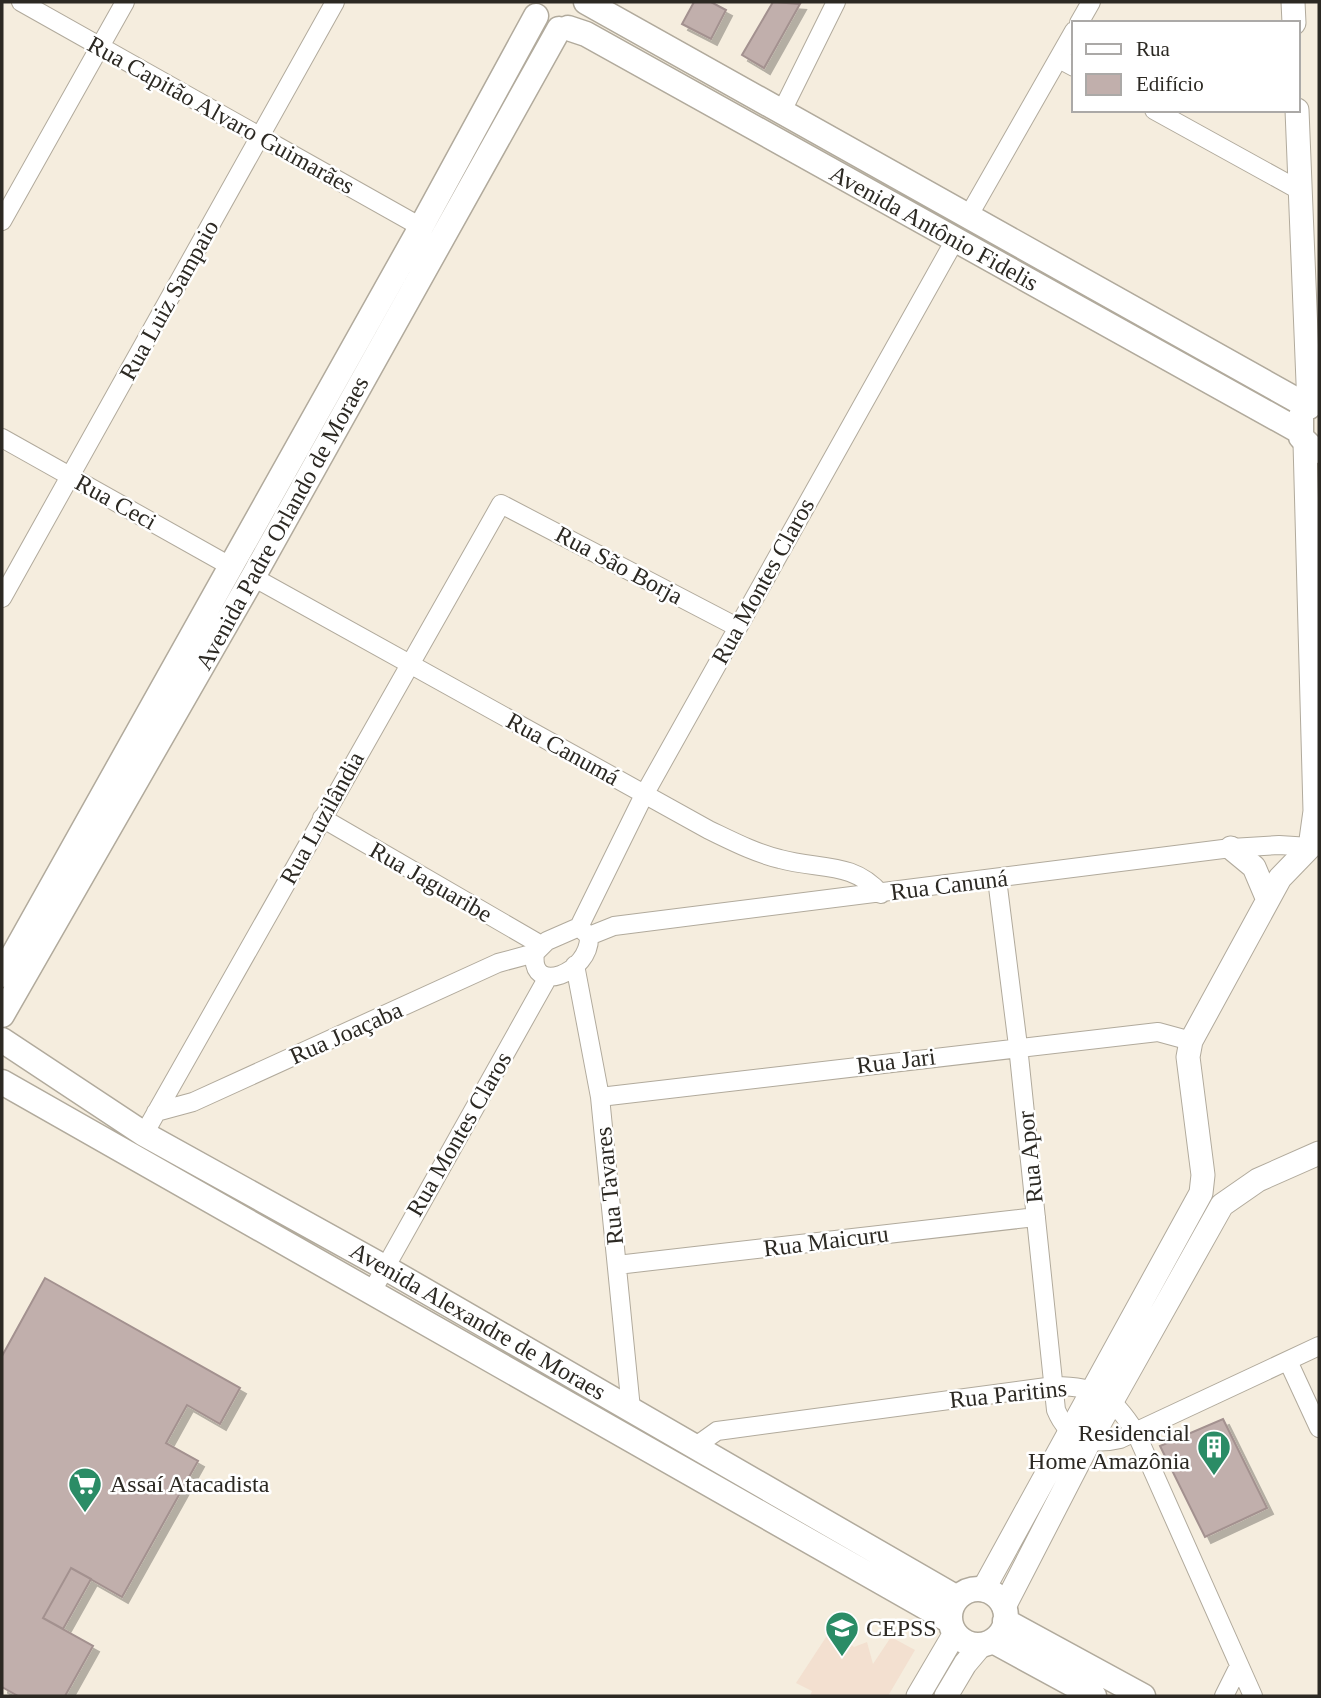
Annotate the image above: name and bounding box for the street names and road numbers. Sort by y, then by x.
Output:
street label: Rua Capitão Alvaro Guimarães [83,31,359,199]
street label: Avenida Antônio Fidelis [825,160,1043,296]
street label: Rua Luiz Sampaio [114,216,224,384]
street label: Avenida Padre Orlando de Moraes [190,372,374,674]
street label: Rua Ceci [71,469,161,535]
street label: Rua Montes Claros [707,494,819,668]
street label: Rua São Borja [551,521,687,609]
street label: Rua Canumá [502,707,624,791]
street label: Rua Luzilândia [275,747,369,889]
street label: Rua Jaguaribe [365,837,497,927]
street label: Rua Canuná [889,865,1009,905]
street label: Rua Joaçaba [286,996,407,1069]
street label: Rua Jari [855,1043,937,1079]
street label: Rua Montes Claros [401,1047,517,1221]
street label: Rua Apor [1012,1110,1048,1204]
street label: Rua Tavares [590,1126,628,1246]
street label: Rua Maicuru [762,1220,890,1262]
street label: Avenida Alexandre de Moraes [346,1237,610,1405]
street label: Rua Paritins [948,1375,1068,1413]

